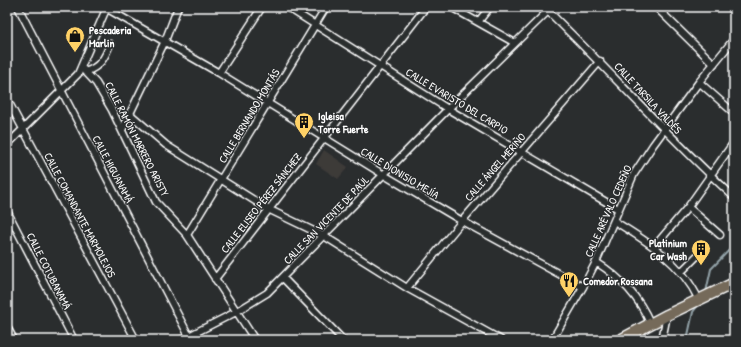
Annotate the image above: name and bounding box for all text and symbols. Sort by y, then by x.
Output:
place label: Pescaderia Marlin [89,23,132,50]
shop icon: Pescaderia Marlin [64,25,86,53]
street label: CALLE TARSILA VALDÉS [611,59,685,137]
street label: CALLE EVARISTO DEL CARPIO [403,65,511,137]
street label: CALLE BERNANDO MONTÁS [215,66,283,166]
street label: CALLE RAMÓN MARRERO ARISTY [102,79,172,199]
place label: Igleisa Torre Fuerte [317,109,369,136]
building icon: Igleisa Torre Fuerte [293,111,315,139]
street label: CALLE ÁNGEL MERIÑO [462,130,528,204]
street label: CALLE HIGUANAMÁ [89,133,137,206]
street label: CALLE DIONISIO MEJÍA [358,144,442,202]
street label: CALLE COMANDANTE MARMOLEJOS [41,150,119,280]
street label: CALLE ELISEO PÉREZ SÁNCHEZ [218,150,305,256]
street label: CALLE ARÉVALO CEDEÑO [581,163,635,259]
street label: CALLE SAN VICENTE DE PAÚL [280,173,372,267]
street label: CALLE COTUBANAMÁ [24,230,75,312]
place label: Platinium Car Wash [649,236,688,263]
building icon: Platinium Car Wash [690,238,712,266]
restaurant icon: Comedor Rossana [558,270,580,298]
place label: Comedor Rossana [583,274,653,288]

